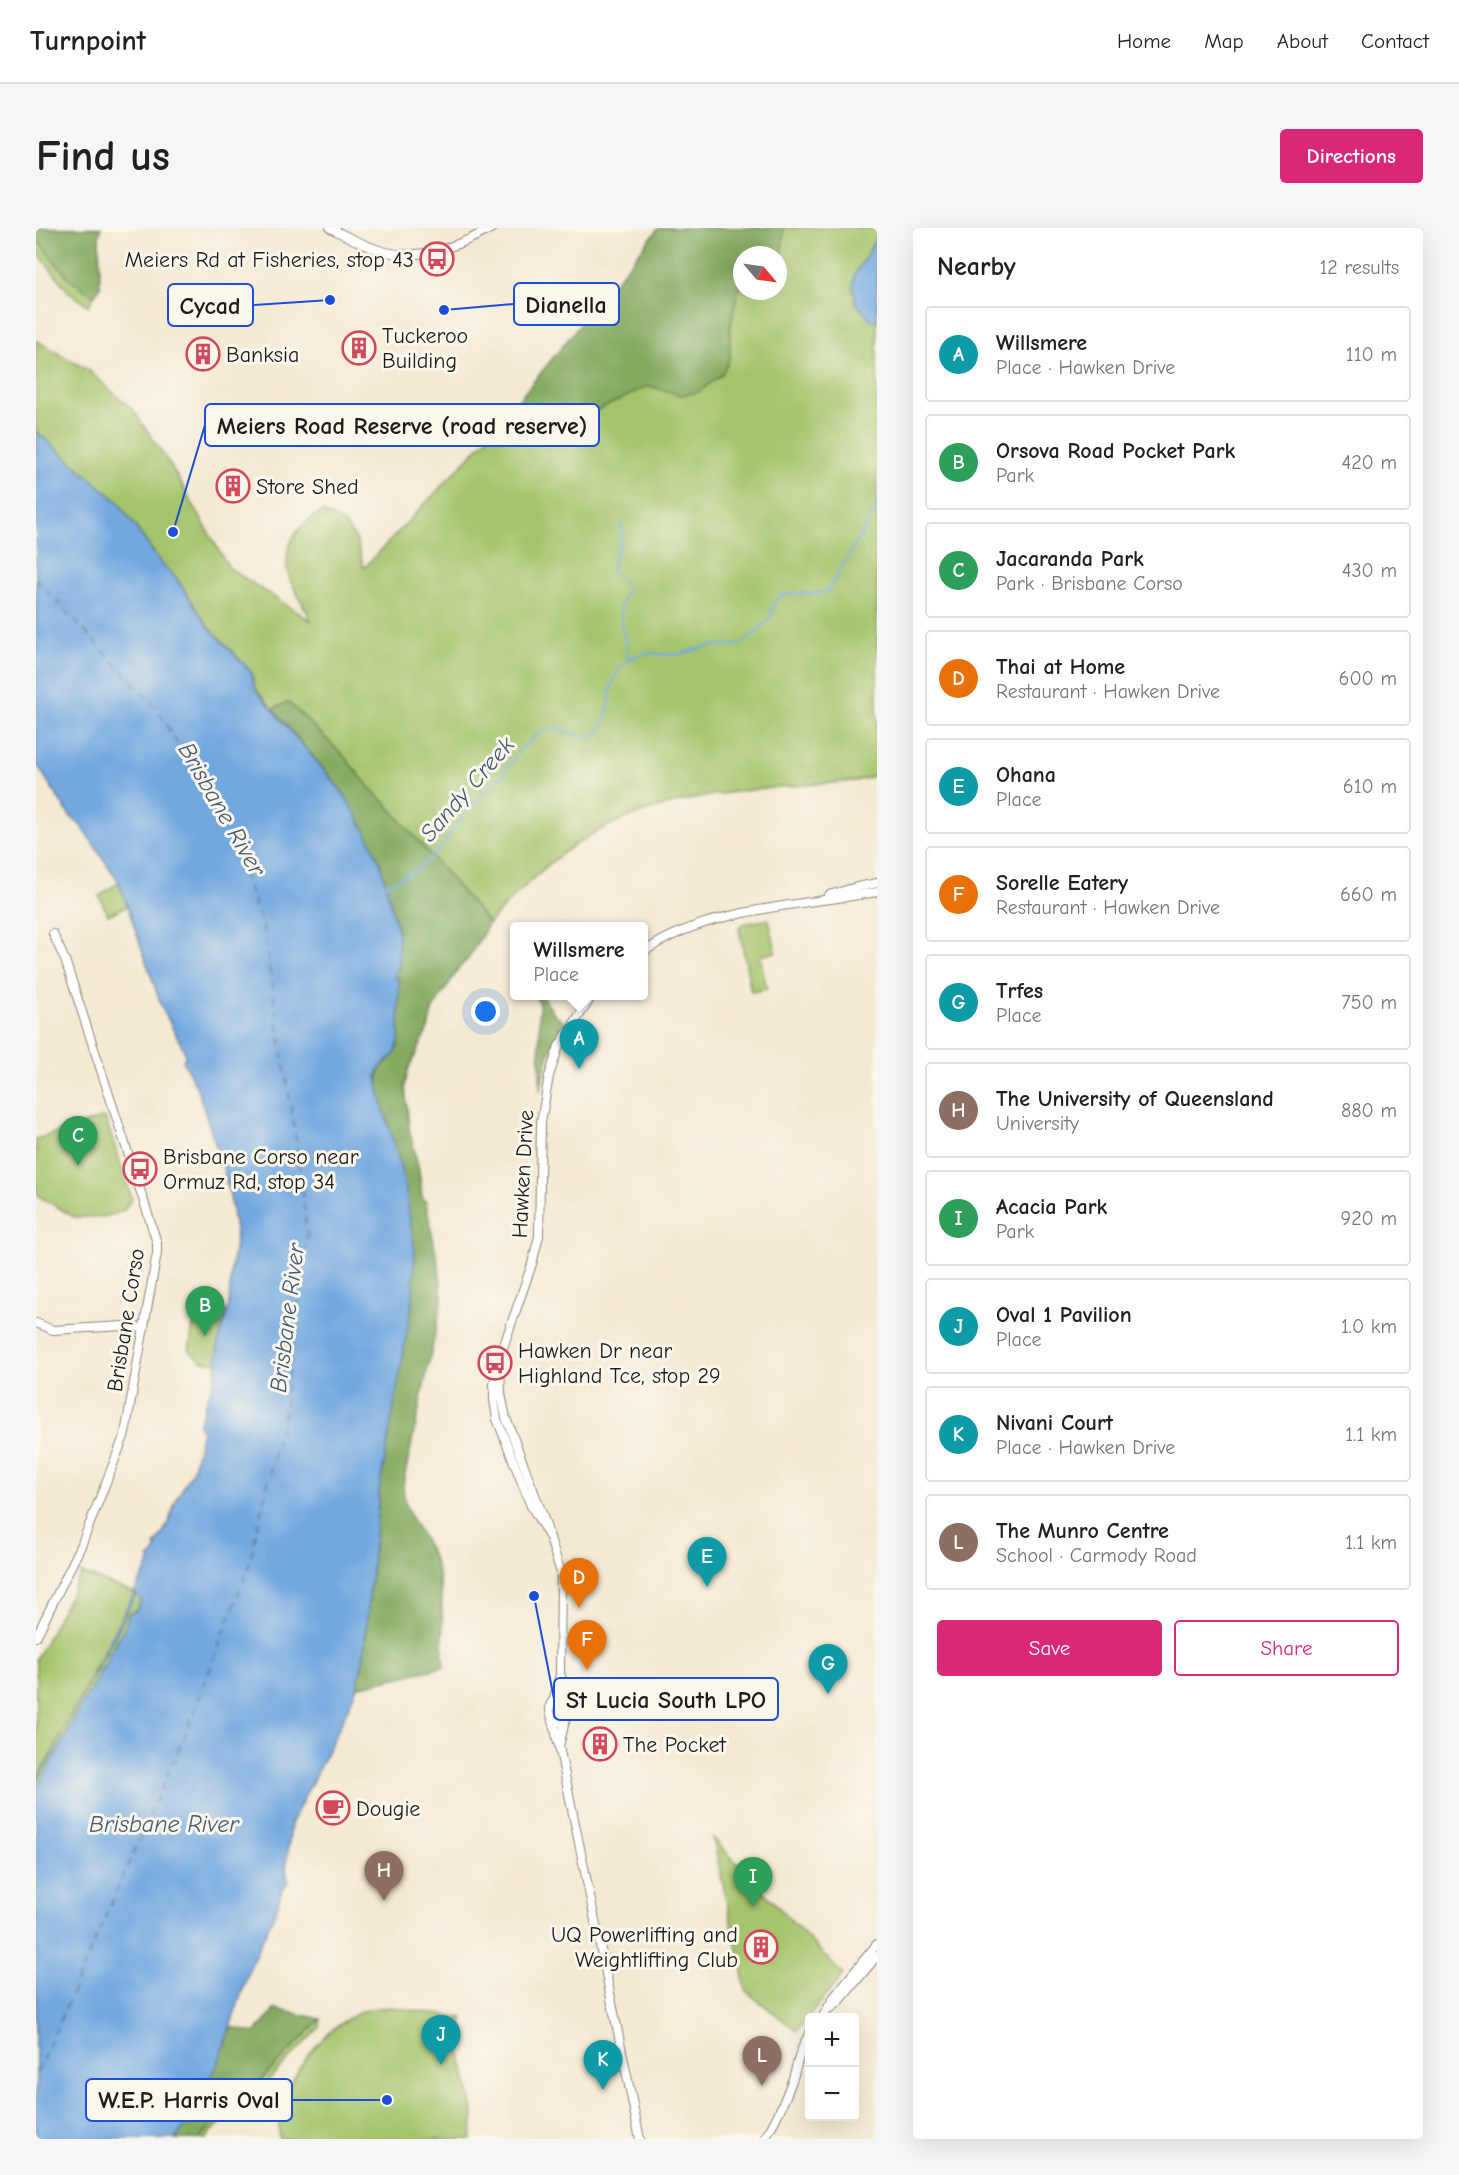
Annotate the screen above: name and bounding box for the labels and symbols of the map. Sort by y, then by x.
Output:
bus stop icon: Meiers Rd at Fisheries, stop 43 [419,241,455,277]
north arrow [733,246,787,300]
place label: Meiers Rd at Fisheries, stop 43 [125,247,414,273]
callout: Dianella [514,283,619,325]
callout: Cycad [168,284,253,326]
text: Dianella [525,291,607,319]
text: Cycad [179,292,241,320]
place label: Tuckeroo Building [382,323,468,374]
building icon: Tuckeroo Building [341,330,377,366]
building icon: Banksia [185,336,221,372]
place label: Banksia [226,342,299,368]
callout: Meiers Road Reserve (road reserve) [205,404,599,446]
text: Meiers Road Reserve (road reserve) [217,412,587,440]
building icon: Store Shed [215,468,251,504]
place label: Store Shed [256,474,359,500]
water label: Sandy Creek [414,731,520,847]
water label: Brisbane River [172,737,272,882]
your location [471,997,500,1026]
pin: A [560,1020,598,1069]
street label: Hawken Drive [507,1109,539,1239]
pin: C [58,1116,98,1166]
place label: Brisbane Corso near Ormuz Rd, stop 34 [163,1144,359,1195]
bus stop icon: Brisbane Corso near Ormuz Rd, stop 34 [122,1151,158,1187]
water label: Brisbane River [264,1241,310,1394]
street label: Brisbane Corso [102,1247,150,1394]
pin: B [186,1286,224,1336]
place label: Hawken Dr near Highland Tce, stop 29 [518,1338,721,1389]
bus stop icon: Hawken Dr near Highland Tce, stop 29 [477,1345,513,1381]
pin: E [688,1538,726,1587]
pin: D [560,1558,598,1608]
pin: F [568,1620,606,1670]
pin: G [808,1644,848,1694]
callout: St Lucia South LPO [554,1678,778,1720]
text: St Lucia South LPO [566,1686,766,1714]
building icon: The Pocket [582,1726,618,1762]
place label: The Pocket [623,1732,726,1758]
cafe icon: Dougie [315,1790,351,1826]
place label: Dougie [356,1796,420,1822]
water label: Brisbane River [89,1810,240,1838]
pin: H [364,1852,404,1901]
pin: I [734,1858,772,1907]
place label: UQ Powerlifting and Weightlifting Club [551,1922,738,1973]
building icon: UQ Powerlifting and Weightlifting Club [743,1929,779,1965]
pin: J [422,2016,460,2065]
pin: L [742,2036,782,2086]
pin: K [584,2040,622,2090]
callout: W.E.P. Harris Oval [86,2079,292,2121]
text: W.E.P. Harris Oval [98,2086,280,2114]

